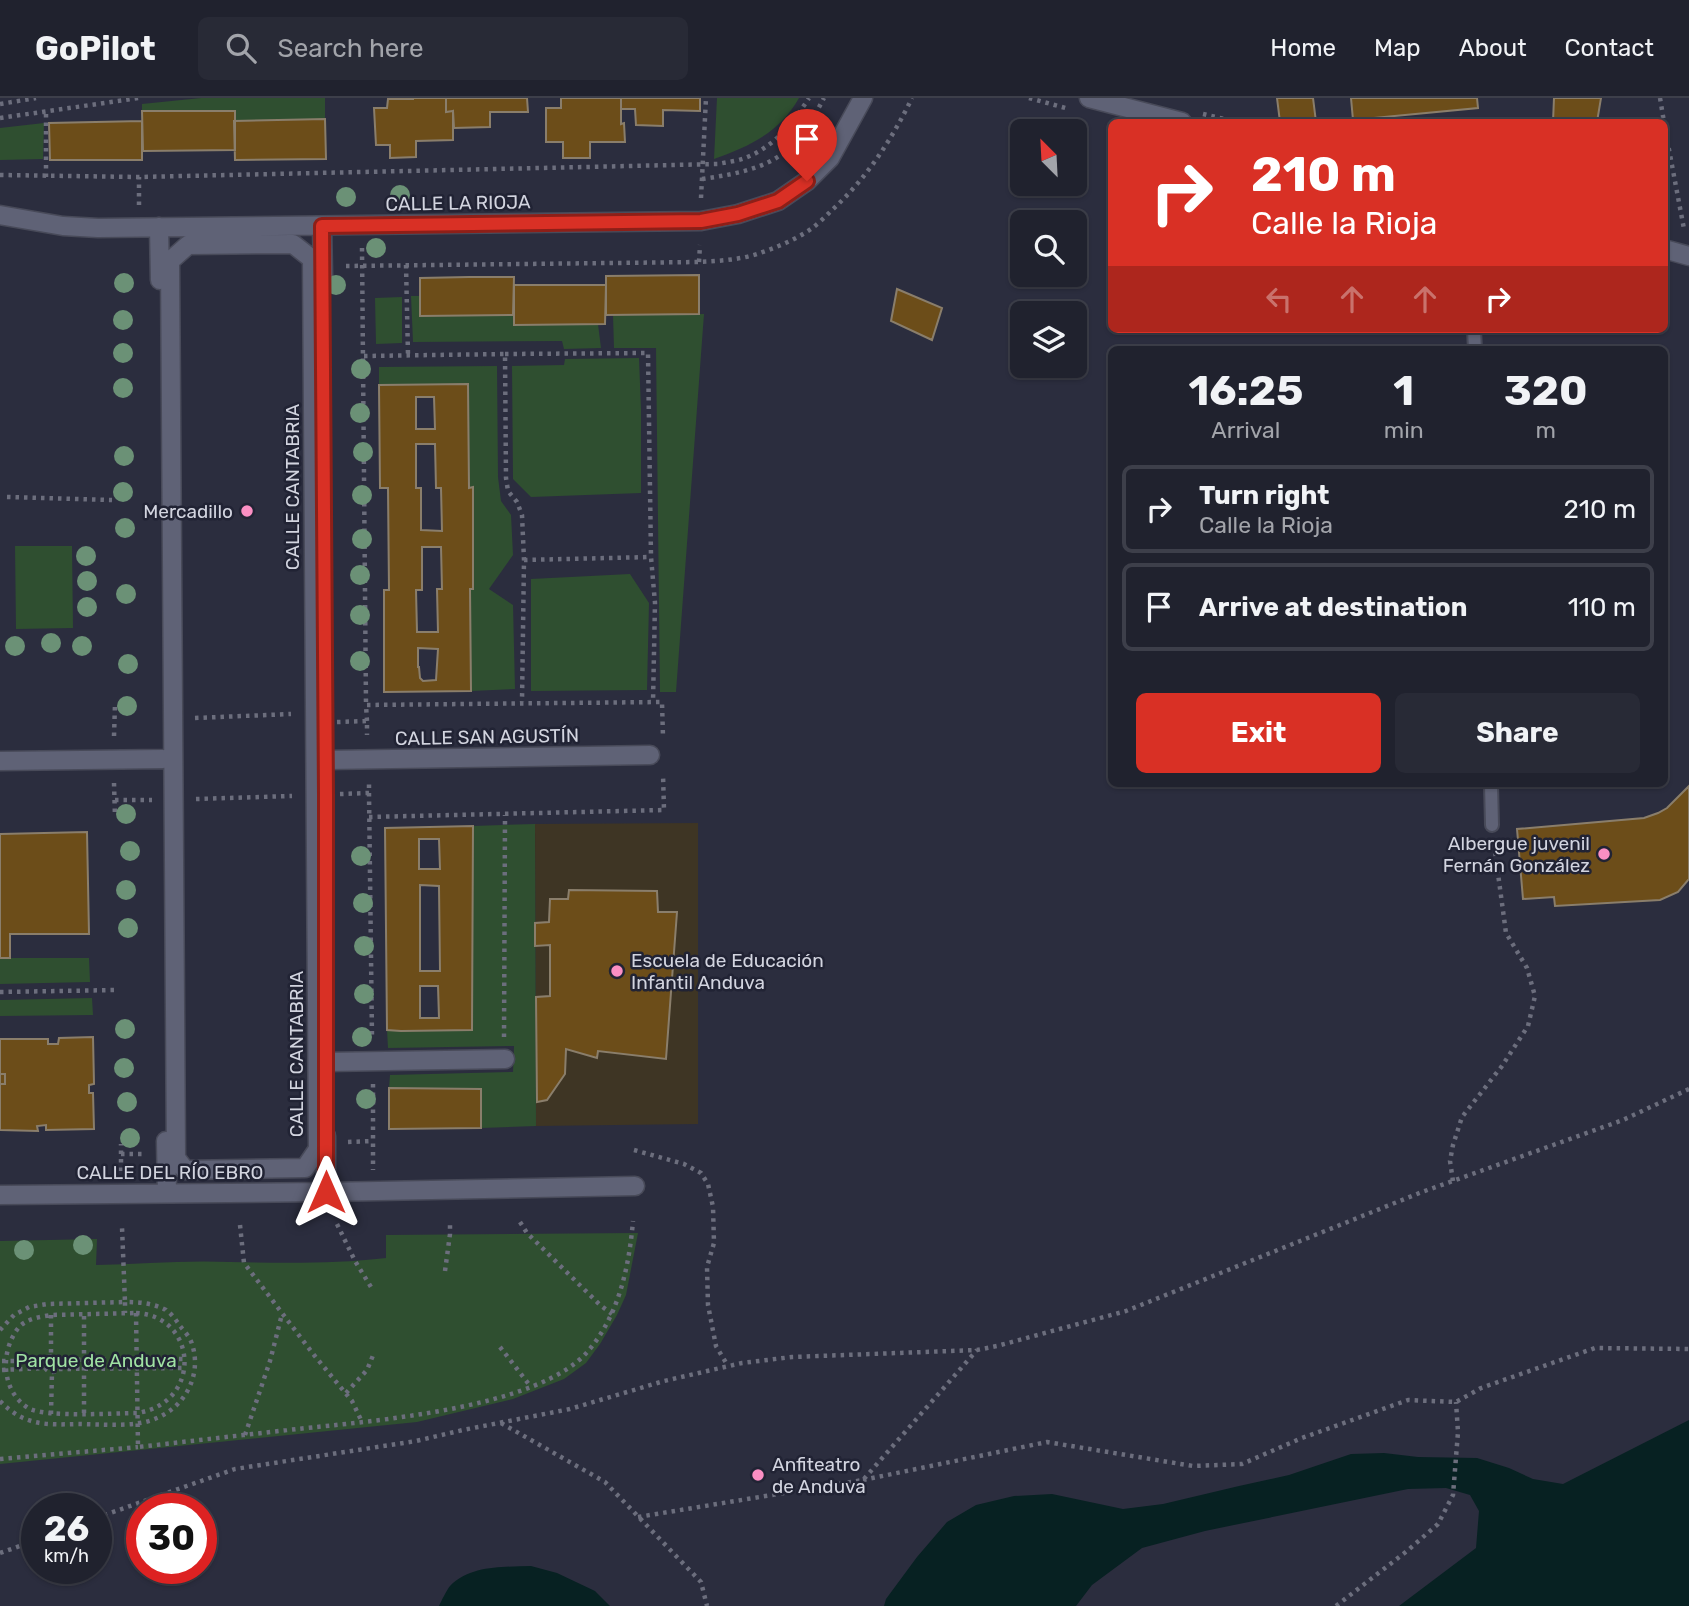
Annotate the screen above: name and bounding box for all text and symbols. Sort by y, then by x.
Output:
search box [198,17,688,80]
text: GoPilot [35,29,156,68]
icon: search [222,29,260,67]
text: Search here [278,33,423,64]
text: Home [1270,34,1336,62]
text: Map [1374,34,1421,62]
text: About [1459,34,1527,62]
text: Contact [1565,34,1654,62]
pin [777,109,837,181]
north arrow [1010,119,1087,196]
map controls [1010,119,1087,378]
icon: arrive [788,120,826,158]
text: 210 m [1251,145,1396,203]
icon: right [1136,147,1227,238]
street label: CALLE LA RIOJA [385,190,531,216]
text: Calle la Rioja [1251,204,1437,242]
button: search [1010,210,1087,287]
icon: left [1260,280,1298,318]
icon: ahead [1333,280,1371,318]
icon: ahead [1406,280,1444,318]
icon: right [1479,280,1517,318]
button: layers [1010,301,1087,378]
text: 16:25 [1188,366,1303,416]
text: 1 [1393,366,1414,416]
text: 320 [1504,366,1588,416]
street label: CALLE CANTABRIA [281,403,304,570]
text: Arrival [1211,416,1280,444]
text: min [1384,416,1424,444]
text: m [1536,416,1556,444]
text: Turn right [1199,480,1329,511]
icon: right [1140,490,1178,528]
text: 210 m [1564,494,1636,525]
place label: Mercadillo [143,500,233,523]
marker: Mercadillo [239,503,255,519]
text: Calle la Rioja [1199,511,1333,539]
icon: arrive [1140,588,1178,626]
text: Arrive at destination [1199,592,1467,623]
text: 110 m [1568,592,1636,623]
button: Exit [1136,693,1381,773]
button: Share [1395,693,1640,773]
street label: CALLE SAN AGUSTÍN [395,724,579,750]
place label: Albergue juvenil Fernán González [1443,832,1590,877]
marker: Albergue juvenil Fernán González [1596,846,1612,862]
place label: Escuela de Educación Infantil Anduva [631,949,824,994]
marker: Escuela de Educación Infantil Anduva [609,963,625,979]
street label: CALLE CANTABRIA [285,970,308,1137]
position arrow [289,1155,363,1229]
street label: CALLE DEL RÍO EBRO [77,1161,263,1184]
park label: Parque de Anduva [15,1349,177,1372]
place label: Anfiteatro de Anduva [772,1453,866,1498]
marker: Anfiteatro de Anduva [750,1467,766,1483]
speed limit sign: 30 [126,1493,217,1584]
text: 26 [44,1508,89,1550]
text: km/h [44,1545,89,1567]

